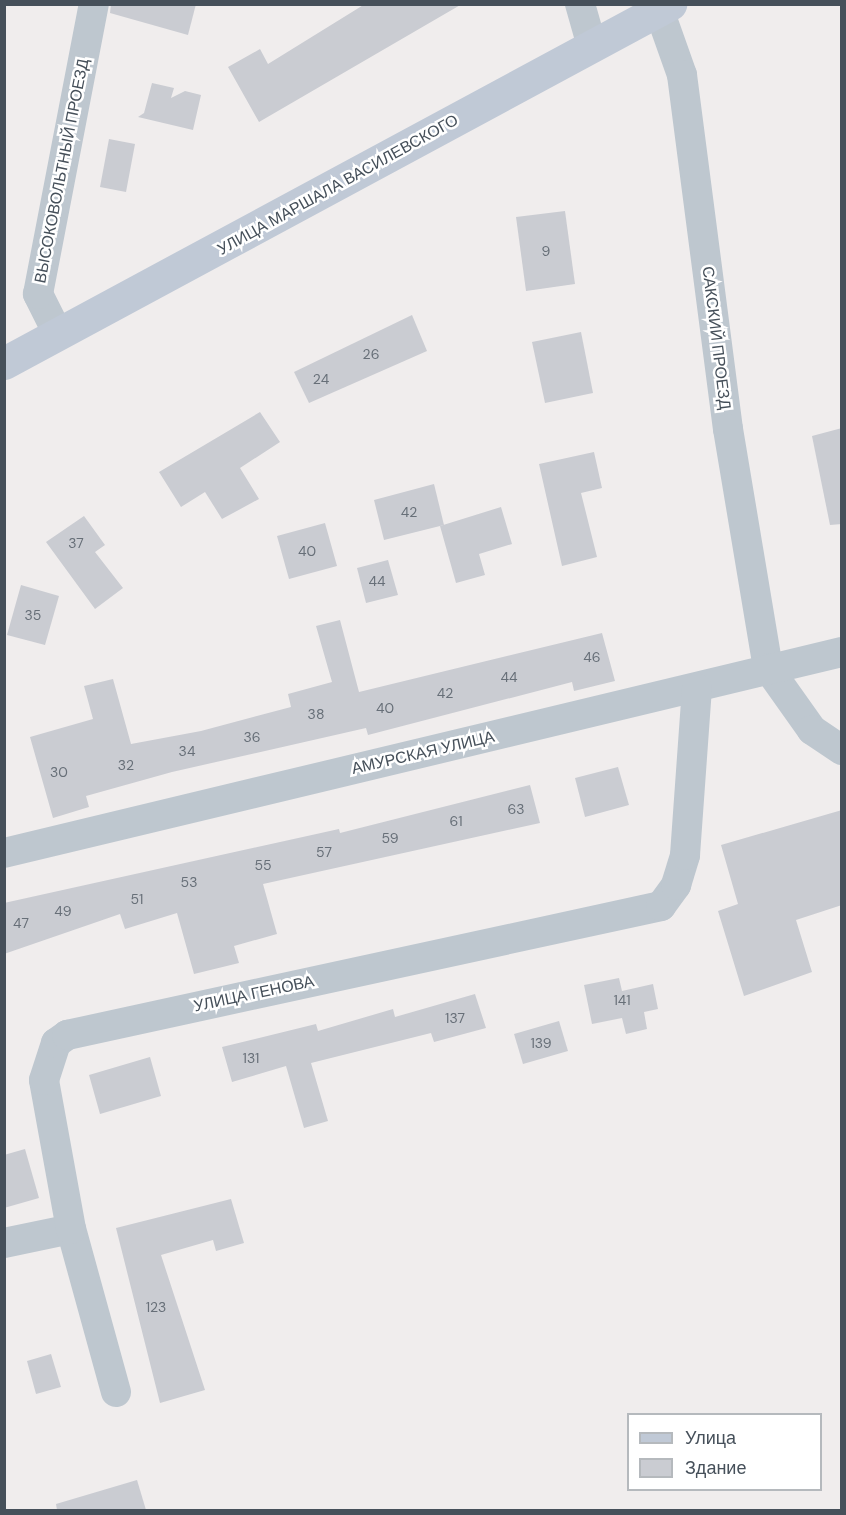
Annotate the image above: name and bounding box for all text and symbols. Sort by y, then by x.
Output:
street label: ВЫСОКОВОЛЬТНЫЙ ПРОЕЗД [31,57,93,285]
street label: УЛИЦА МАРШАЛА ВАСИЛЕВСКОГО [214,111,462,259]
house number: 9 [542,243,550,259]
street label: САКСКИЙ ПРОЕЗД [698,265,734,411]
house number: 26 [363,346,379,362]
house number: 24 [313,371,329,387]
house number: 42 [401,504,417,520]
house number: 37 [68,535,84,551]
house number: 40 [298,543,316,559]
house number: 44 [369,573,385,589]
house number: 35 [25,607,41,623]
house number: 46 [583,649,601,665]
house number: 44 [501,669,517,685]
house number: 42 [437,685,453,701]
house number: 40 [376,700,394,716]
house number: 38 [308,706,324,722]
street label: АМУРСКАЯ УЛИЦА [350,727,496,779]
house number: 36 [243,729,261,745]
house number: 34 [179,743,195,759]
house number: 32 [118,757,134,773]
house number: 30 [50,764,68,780]
house number: 63 [507,801,525,817]
house number: 61 [449,813,463,829]
house number: 59 [382,830,398,846]
house number: 57 [316,844,332,860]
house number: 55 [254,857,272,873]
house number: 53 [181,874,197,890]
house number: 51 [131,891,143,907]
house number: 49 [54,903,72,919]
house number: 47 [13,915,29,931]
street label: УЛИЦА ГЕНОВА [192,972,316,1016]
house number: 141 [613,992,631,1008]
house number: 137 [445,1010,465,1026]
house number: 139 [530,1035,552,1051]
house number: 131 [243,1050,259,1066]
house number: 123 [146,1299,166,1315]
legend [627,1413,822,1491]
text: Улица [685,1426,736,1450]
text: Здание [685,1456,746,1480]

